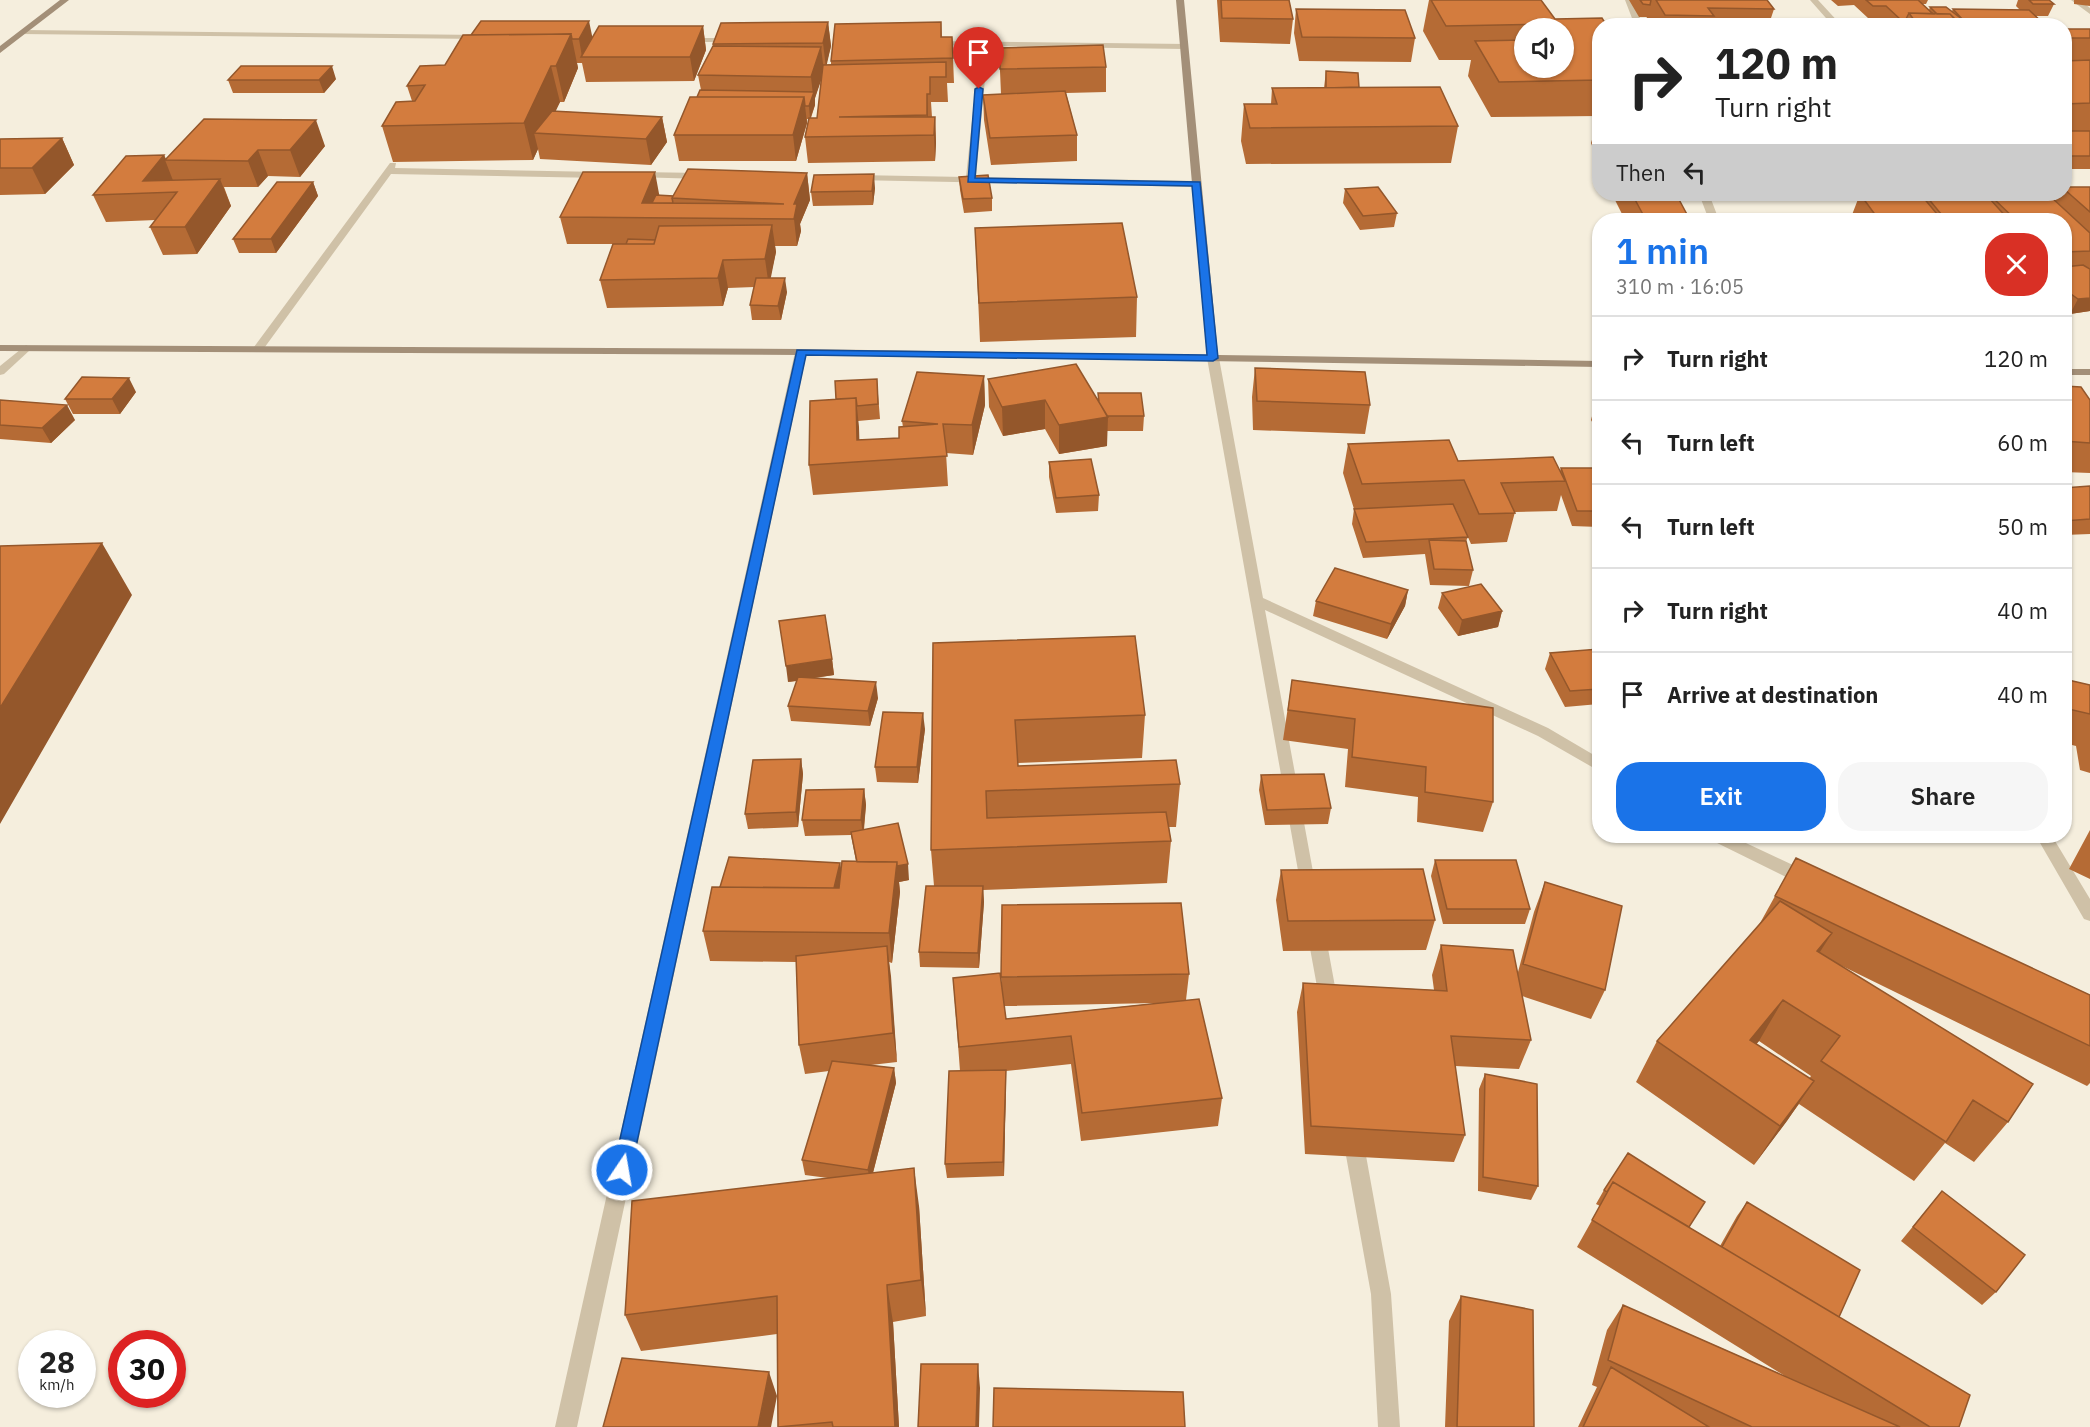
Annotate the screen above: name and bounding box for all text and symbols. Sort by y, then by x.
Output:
map controls [1514,18,1574,78]
button: sound [1514,18,1574,78]
pin [953,27,1004,89]
icon: arrive [962,36,995,69]
text: 120 m [1715,36,1838,91]
icon: right [1616,42,1694,120]
text: Turn right [1715,89,1832,124]
icon: left [1678,156,1711,189]
text: Then [1616,158,1666,187]
text: 1 min [1616,227,1709,274]
button: close [1985,233,2048,296]
text: 310 m · 16:05 [1616,273,1744,300]
icon: right [1616,342,1649,375]
text: Turn right [1667,344,1768,373]
text: 120 m [1984,344,2048,373]
icon: left [1616,426,1649,459]
text: Turn left [1667,428,1755,457]
text: 60 m [1997,428,2048,457]
icon: left [1616,510,1649,543]
text: Turn left [1667,512,1755,541]
text: 50 m [1997,512,2048,541]
icon: right [1616,594,1649,627]
text: Turn right [1667,596,1768,625]
text: 40 m [1997,596,2048,625]
icon: arrive [1616,678,1649,711]
text: Arrive at destination [1667,680,1878,709]
text: 40 m [1997,680,2048,709]
button: Exit [1616,762,1826,831]
button: Share [1838,762,2048,831]
position arrow [590,1138,654,1202]
speed limit sign: 30 [108,1330,186,1408]
text: 28 [39,1342,75,1381]
text: km/h [39,1375,75,1394]

